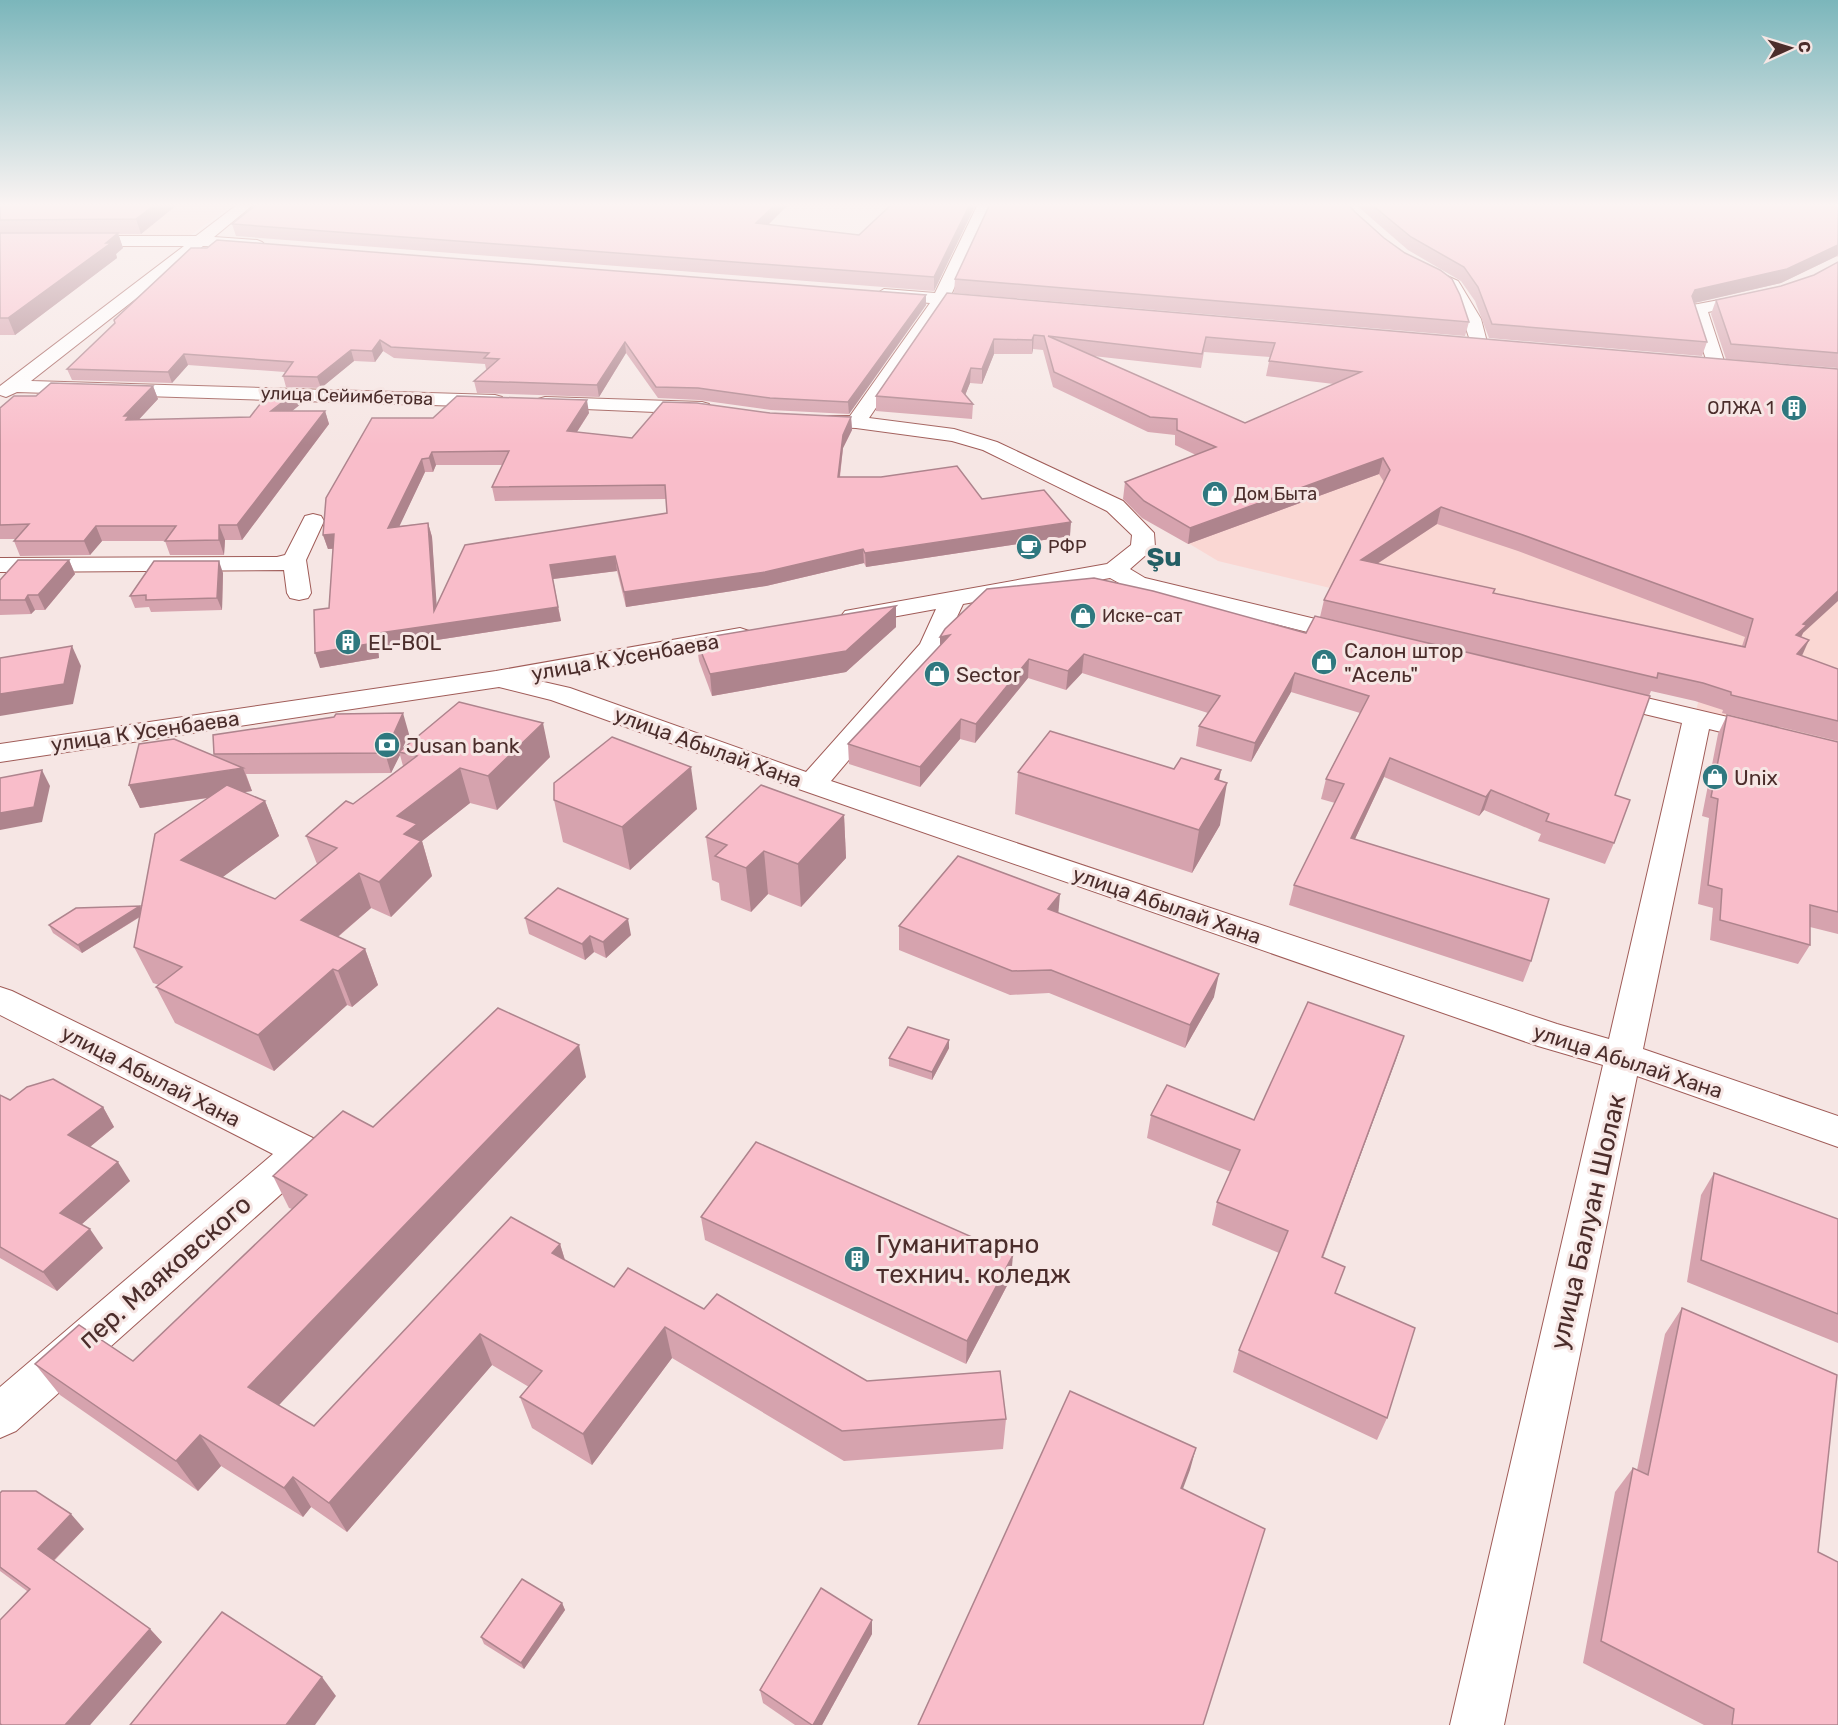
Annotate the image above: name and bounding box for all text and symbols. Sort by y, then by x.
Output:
north arrow [1760,18,1820,78]
text: С [1795,41,1814,53]
street label: улица Сейимбетова [260,382,434,410]
building icon: ОЛЖА 1 [1779,393,1809,423]
place label: ОЛЖА 1 [1707,397,1774,419]
shop icon: Дом Быта [1200,479,1230,509]
place label: Дом Быта [1234,483,1317,505]
cafe icon: РФР [1014,532,1044,562]
place label: РФР [1048,536,1087,558]
district label: Şu [1146,541,1182,573]
shop icon: Иске-сат [1068,601,1098,631]
place label: Иске-сат [1102,605,1182,627]
building icon: EL-BOL [333,627,363,657]
street label: улица К Усенбаева [529,628,721,686]
place label: EL-BOL [368,630,441,655]
place label: Салон штор "Асель" [1344,638,1464,687]
shop icon: Салон штор "Асель" [1309,647,1339,677]
shop icon: Sector [922,659,952,689]
place label: Sector [956,662,1021,687]
street label: улица Абылай Хана [611,701,805,793]
street label: улица К Усенбаева [49,705,241,757]
bank icon: Jusan bank [372,730,402,760]
place label: Jusan bank [406,733,520,758]
shop icon: Unix [1700,762,1730,792]
place label: Unix [1734,765,1778,790]
street label: улица Абылай Хана [1069,861,1265,949]
street label: улица Абылай Хана [1530,1019,1726,1103]
street label: улица Абылай Хана [57,1020,245,1132]
street label: улица Балуан Шолак [1544,1091,1632,1353]
street label: пер. Маяковского [72,1189,258,1355]
place label: Гуманитарно технич. коледж [876,1229,1071,1290]
building icon: Гуманитарно технич. коледж [842,1244,872,1274]

